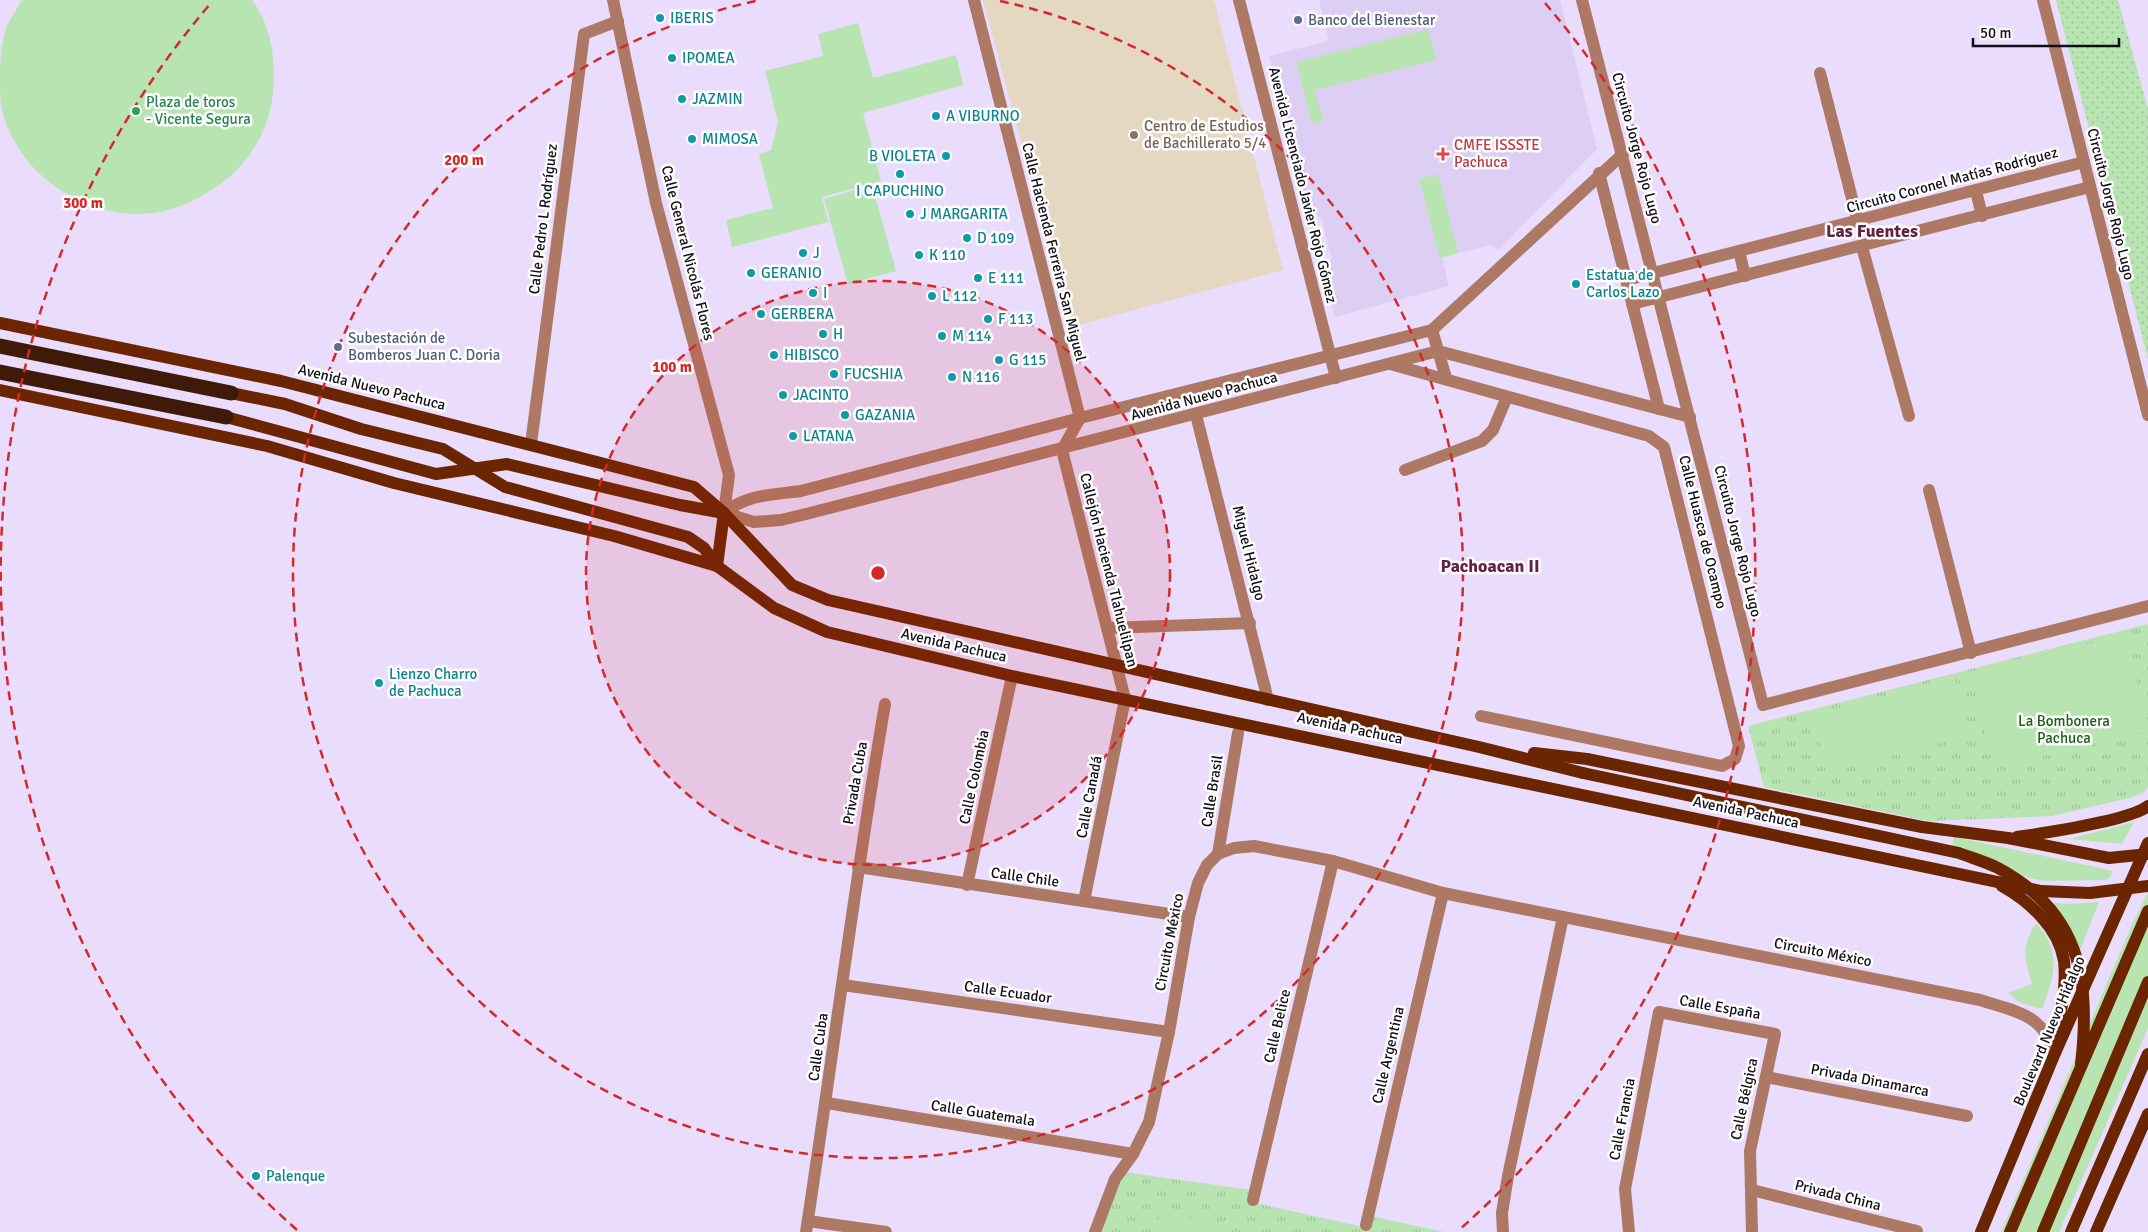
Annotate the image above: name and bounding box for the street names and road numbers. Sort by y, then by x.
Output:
street label: Avenida Licenciado Javier Rojo Gómez [1265,65,1341,305]
street label: Circuito Jorge Rojo Lugo [1608,70,1666,226]
street label: Circuito Jorge Rojo Lugo [2083,126,2139,282]
street label: Calle Hacienda Ferreira San Miguel [1018,141,1090,363]
street label: Calle Pedro L Rodríguez [525,142,561,295]
street label: Circuito Coronel Matías Rodríguez [1844,143,2060,217]
street label: Calle General Nicolás Flores [658,164,719,343]
street label: Avenida Nuevo Pachuca [296,360,448,414]
street label: Avenida Nuevo Pachuca [1129,368,1279,424]
street label: Calle Huasca de Ocampo [1675,453,1731,611]
street label: Circuito Jorge Rojo Lugo [1710,463,1766,619]
street label: Callejón Hacienda Tlahuelilpan [1076,471,1142,669]
street label: Miguel Hidalgo [1229,504,1270,603]
street label: Avenida Pachuca [899,624,1009,666]
street label: Avenida Pachuca [1295,708,1405,748]
street label: Calle Colombia [955,728,993,826]
street label: Privada Cuba [839,740,871,826]
street label: Calle Canadá [1072,754,1106,840]
street label: Calle Brasil [1197,754,1227,828]
street label: Avenida Pachuca [1691,792,1801,832]
street label: Calle Chile [990,863,1060,891]
street label: Circuito México [1151,891,1187,992]
street label: Circuito México [1773,934,1874,970]
street label: Boulevard Nuevo Hidalgo [2009,953,2089,1109]
street label: Calle Ecuador [963,977,1053,1007]
street label: Calle Belice [1260,987,1294,1065]
street label: Calle España [1678,991,1762,1023]
street label: Calle Argentina [1368,1005,1408,1105]
street label: Calle Cuba [804,1012,832,1082]
street label: Calle Bélgica [1727,1056,1761,1142]
street label: Privada Dinamarca [1809,1060,1931,1100]
street label: Calle Francia [1605,1076,1639,1162]
street label: Calle Guatemala [930,1096,1036,1130]
street label: Privada China [1793,1176,1883,1214]

